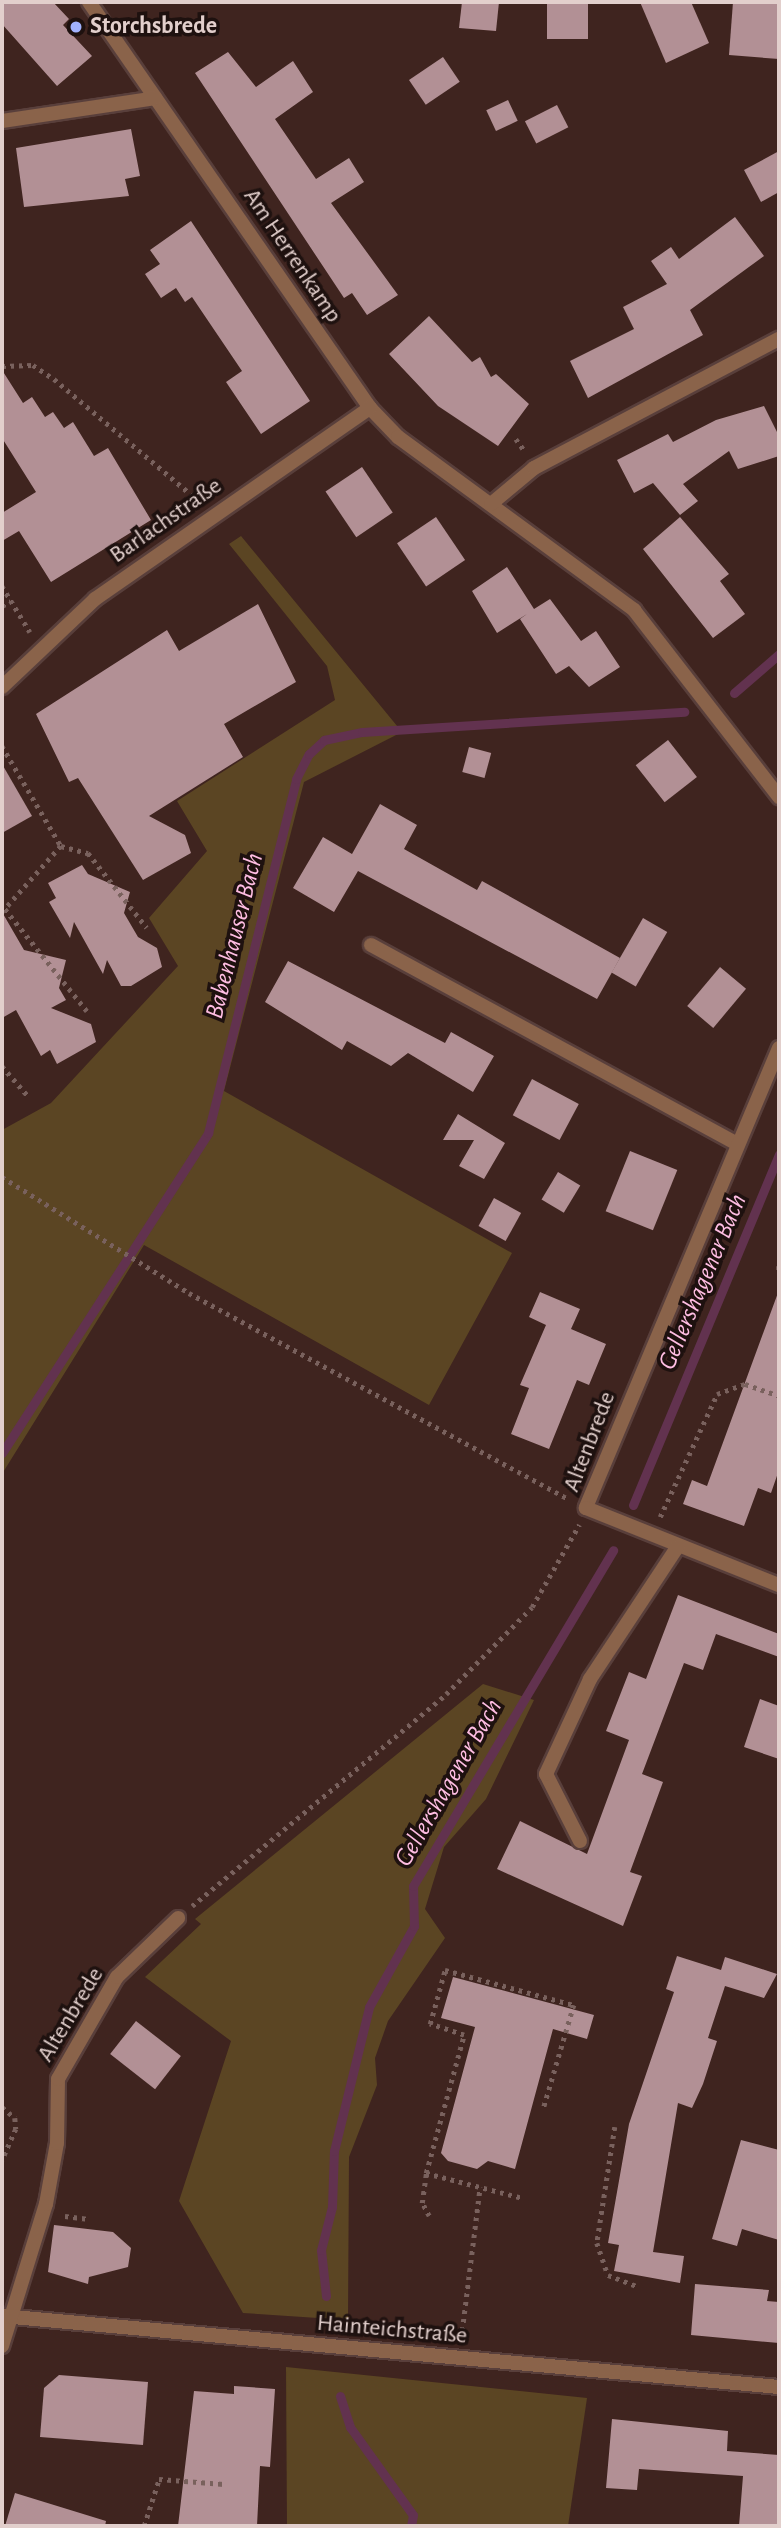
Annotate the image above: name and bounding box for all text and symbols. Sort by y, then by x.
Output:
place label: Storchsbrede [90,13,217,41]
marker: Storchsbrede [68,19,84,35]
street label: Am Herrenkamp [237,184,347,328]
street label: Barlachstraße [105,472,227,570]
water label: Babenhauser Bach [199,850,271,1022]
water label: Gellershagener Bach [652,1189,754,1375]
street label: Altenbrede [558,1388,622,1496]
water label: Gellershagener Bach [388,1694,510,1872]
street label: Altenbrede [32,1963,110,2067]
street label: Hainteichstraße [316,2309,468,2351]

